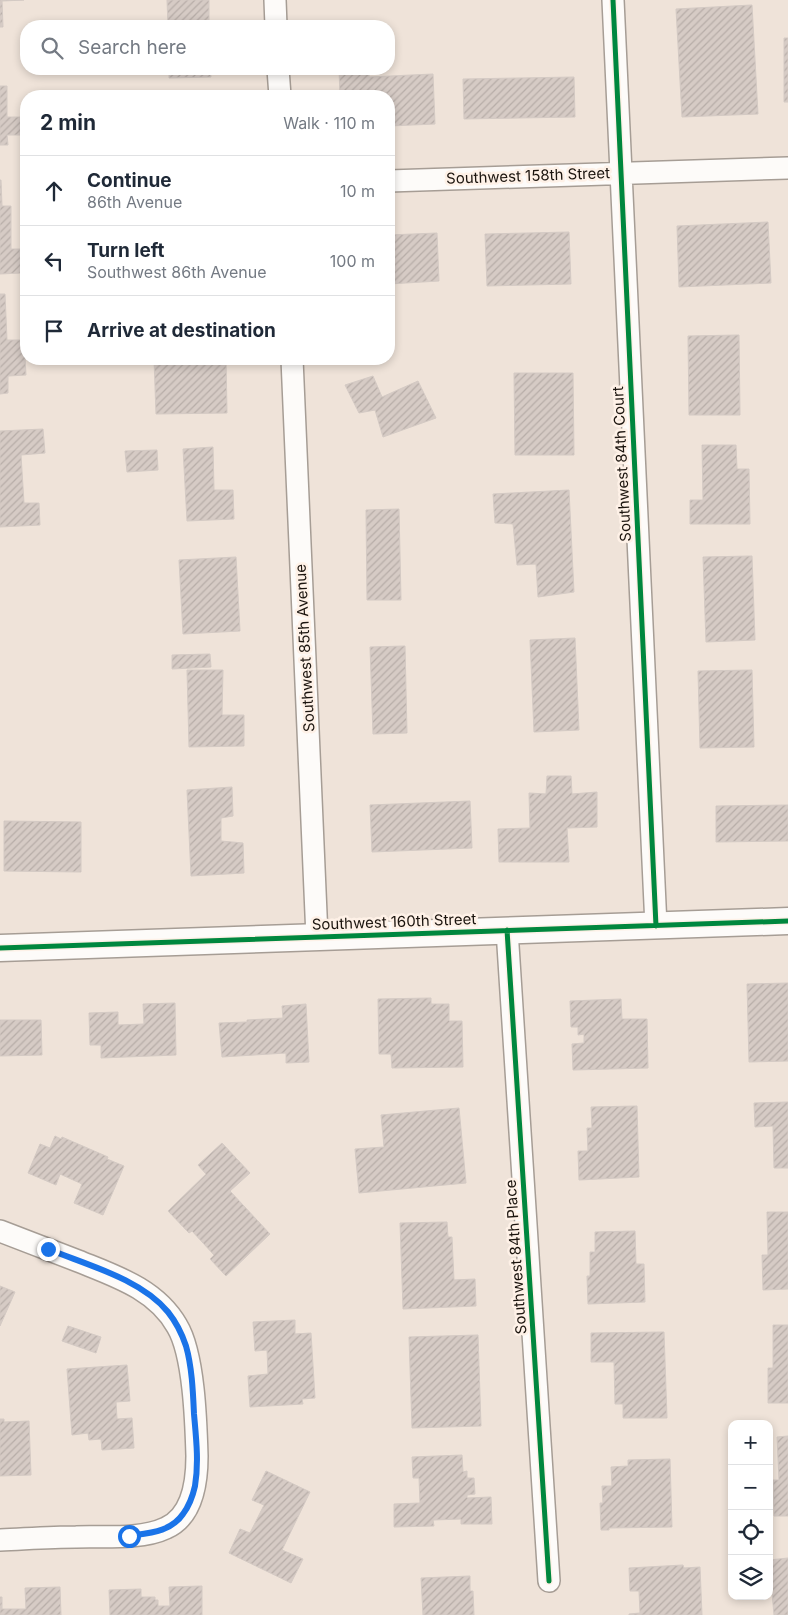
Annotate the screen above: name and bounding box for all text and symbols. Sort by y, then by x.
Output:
search box [20,20,395,75]
icon: search [38,34,66,62]
text: Search here [78,36,187,59]
text: 2 min [40,110,96,135]
text: Walk · 110 m [283,113,375,133]
street label: Southwest 158th Street [446,163,610,188]
text: Continue [87,169,172,192]
icon: ahead [40,177,68,205]
text: 10 m [340,181,375,201]
text: 86th Avenue [87,192,182,212]
text: Turn left [87,239,165,262]
icon: left [40,247,68,275]
text: 100 m [330,251,375,271]
text: Southwest 86th Avenue [87,262,267,282]
icon: arrive [40,317,68,345]
text: Arrive at destination [87,319,276,342]
street label: Southwest 84th Court [608,386,635,542]
street label: Southwest 85th Avenue [291,564,318,732]
street label: Southwest 160th Street [311,909,477,934]
street label: Southwest 84th Place [501,1179,530,1335]
route end [37,1238,60,1261]
map controls [728,1420,773,1600]
button: + [728,1420,773,1465]
button: − [728,1465,773,1510]
button: locate [728,1510,773,1555]
route start [118,1525,141,1548]
button: layers [728,1555,773,1600]

